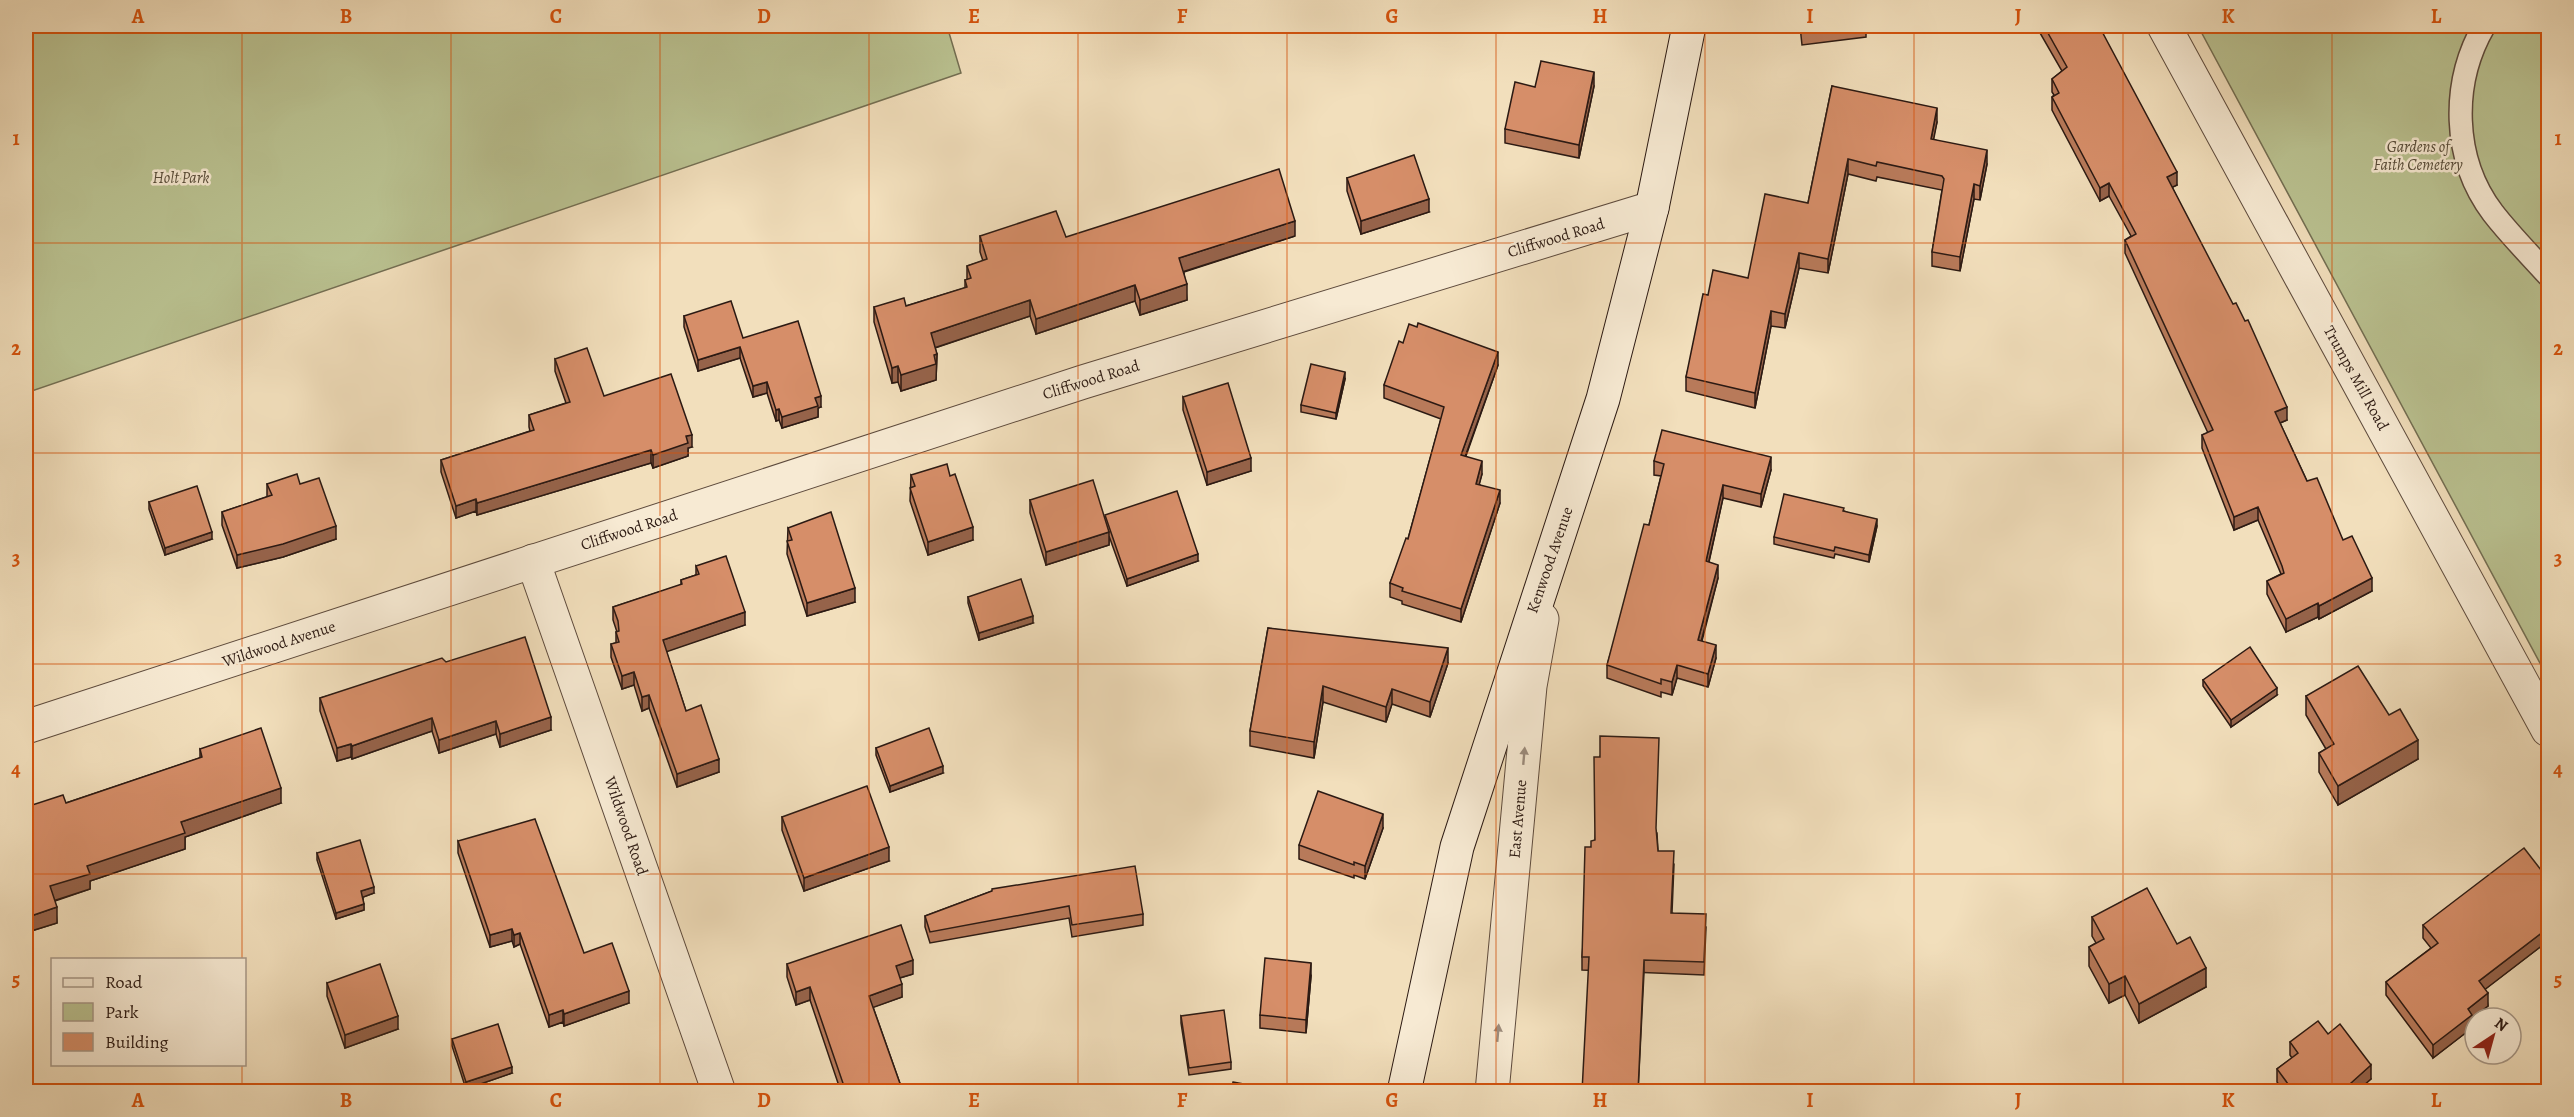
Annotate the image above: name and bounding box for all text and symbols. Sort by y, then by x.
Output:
text: A [131,3,145,30]
text: B [340,3,352,30]
text: C [550,3,562,30]
text: D [757,3,771,30]
text: E [968,3,980,30]
text: F [1177,3,1188,30]
text: G [1385,3,1399,30]
text: H [1593,3,1608,30]
text: I [1806,3,1814,30]
text: J [2015,3,2022,30]
text: K [2221,3,2235,30]
text: L [2431,3,2442,30]
text: 1 [12,125,20,152]
text: 1 [2554,125,2562,152]
park label: Gardens of Faith Cemetery [2373,136,2463,176]
park label: Holt Park [153,167,209,189]
street label: Cliffwood Road [1505,213,1608,263]
street label: Trumps Mill Road [2318,322,2394,435]
text: 2 [11,335,21,362]
text: 2 [2553,335,2563,362]
street label: Cliffwood Road [1040,355,1143,405]
street label: Cliffwood Road [578,504,681,556]
street label: Kenwood Avenue [1521,504,1579,616]
text: 3 [12,545,20,572]
text: 3 [2554,545,2562,572]
street label: Wildwood Avenue [219,615,338,673]
one-way arrow [1519,746,1529,765]
text: 4 [11,756,21,783]
text: 4 [2553,756,2563,783]
street label: Wildwood Road [598,773,653,879]
street label: East Avenue [1504,779,1532,859]
legend [51,958,246,1066]
text: 5 [12,966,20,993]
text: 5 [2554,966,2562,993]
text: Road [105,970,143,994]
text: Park [105,1000,139,1024]
north arrow [2463,1006,2523,1066]
text: N [2490,1012,2513,1037]
one-way arrow [1493,1024,1503,1043]
text: Building [105,1030,169,1054]
text: A [131,1087,145,1114]
text: B [340,1087,352,1114]
text: C [550,1087,562,1114]
text: D [757,1087,771,1114]
text: E [968,1087,980,1114]
text: F [1177,1087,1188,1114]
text: G [1385,1087,1399,1114]
text: H [1593,1087,1608,1114]
text: I [1806,1087,1814,1114]
text: J [2015,1087,2022,1114]
text: K [2221,1087,2235,1114]
text: L [2431,1087,2442,1114]

